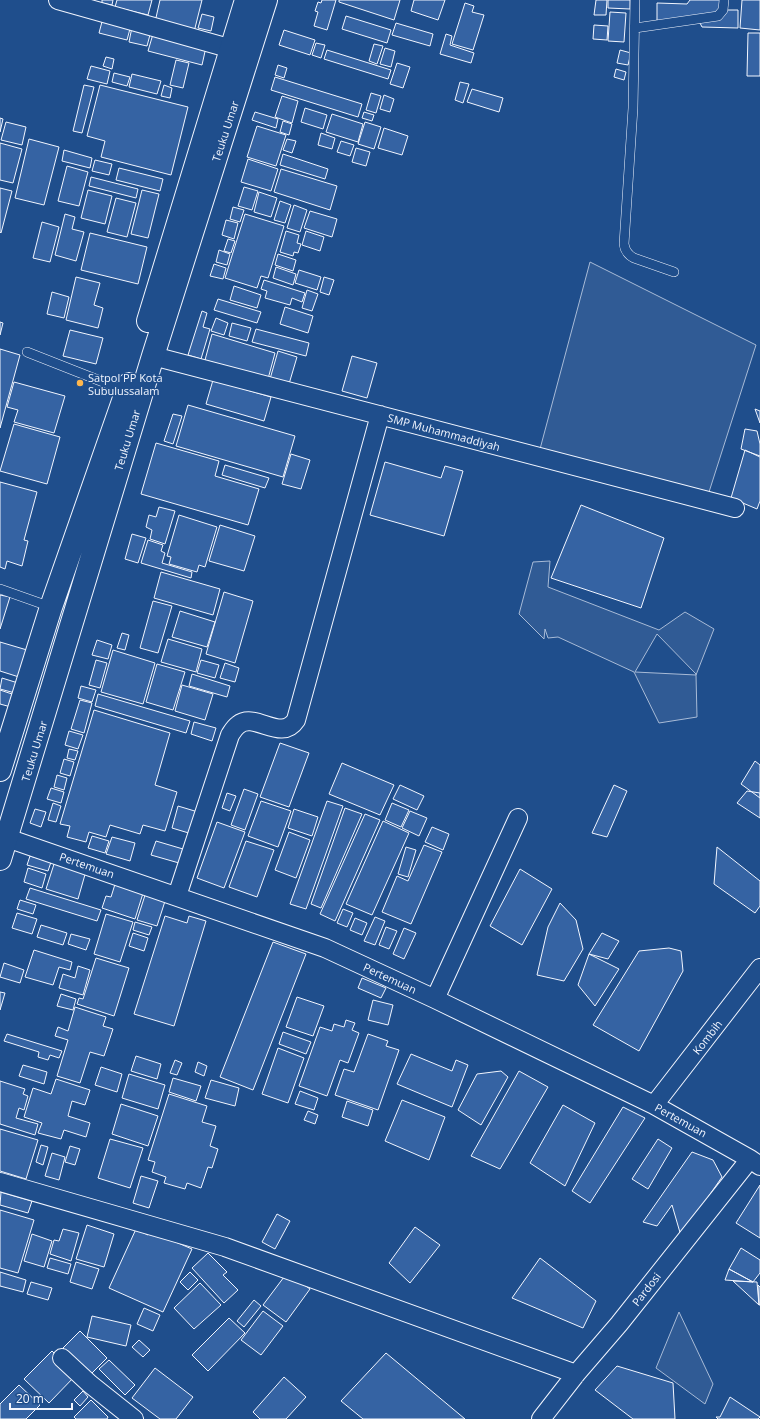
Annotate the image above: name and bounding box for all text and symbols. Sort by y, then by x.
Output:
street label: Teuku Umar [208,98,242,163]
place label: Satpol PP Kota Subulussalam [88,370,163,398]
marker: Satpol PP Kota Subulussalam [75,378,85,388]
street label: Teuku Umar [111,407,144,472]
street label: SMP Muhammaddiyah [386,410,502,454]
street label: Teuku Umar [18,718,51,783]
street label: Pertemuan [58,849,116,881]
street label: Pertemuan [361,959,419,997]
street label: Kombih [689,1017,725,1057]
street label: Pertemuan [652,1100,710,1140]
street label: Pardosi [628,1269,664,1309]
scale bar [10,1385,72,1411]
text: 20 m [16,1390,44,1407]

